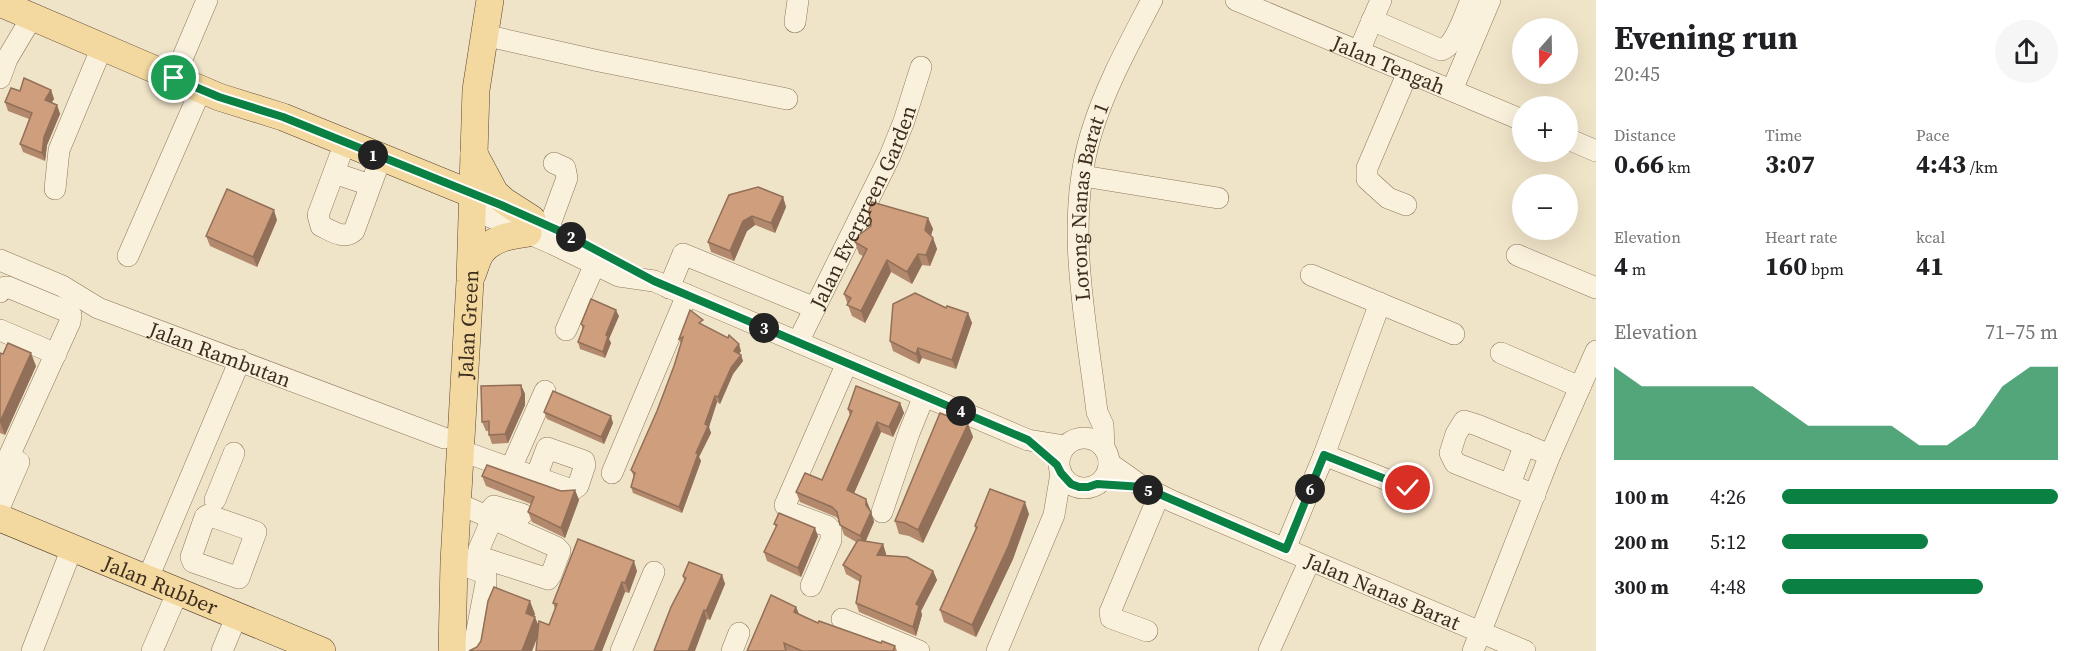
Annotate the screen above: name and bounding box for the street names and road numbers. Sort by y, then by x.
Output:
street label: Jalan Tengah [1327,27,1450,101]
street label: Lorong Nanas Barat 1 [1064,98,1115,302]
street label: Jalan Evergreen Garden [802,101,923,314]
street label: Jalan Green [450,269,485,381]
street label: Jalan Rambutan [144,314,296,394]
street label: Jalan Nanas Barat [1300,545,1465,636]
street label: Jalan Rubber [98,547,223,621]

